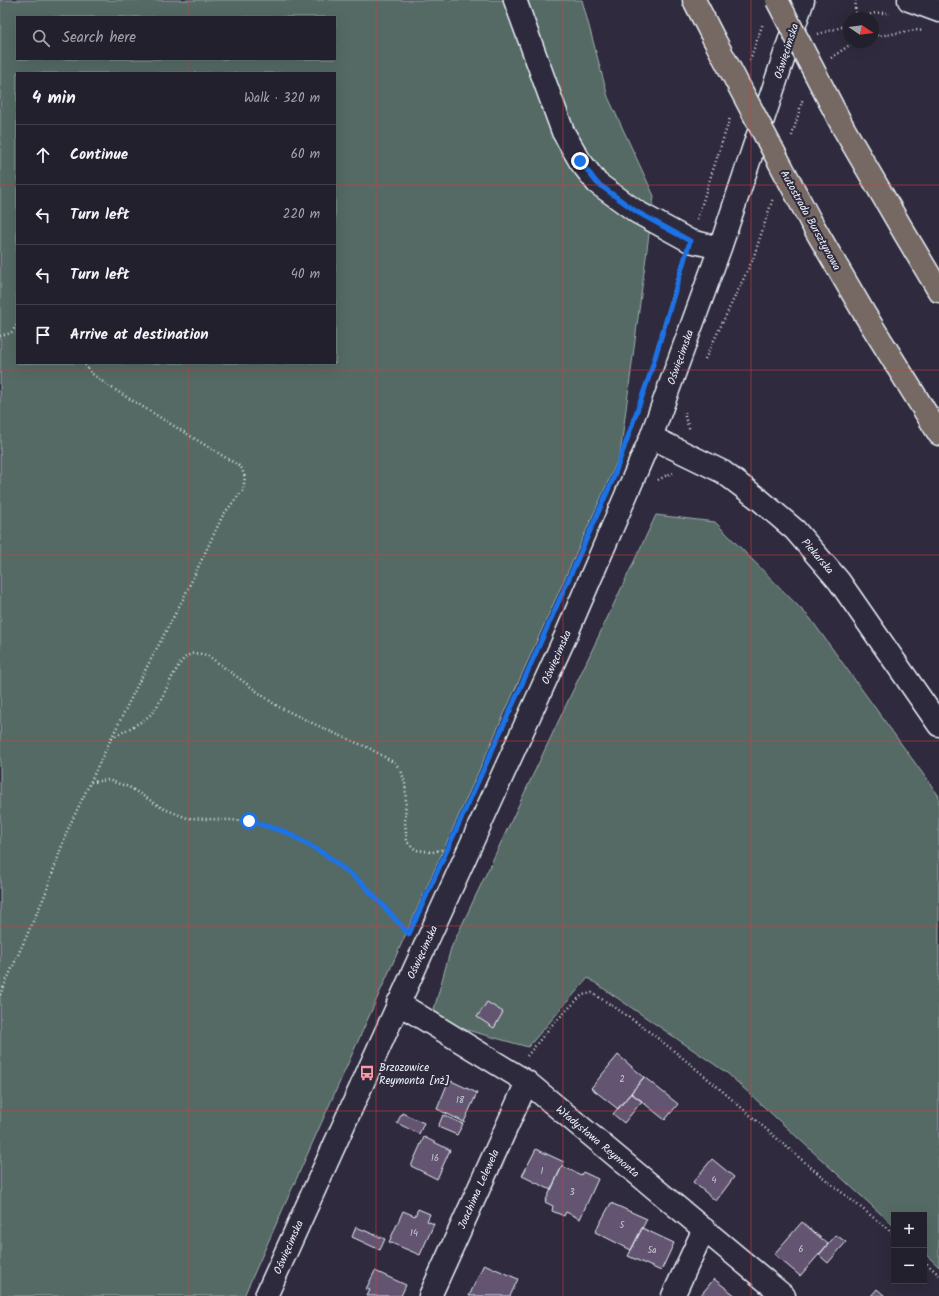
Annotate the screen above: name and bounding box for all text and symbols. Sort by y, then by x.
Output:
north arrow [843,12,879,48]
search box [16,16,336,60]
street label: Oświęcimska [770,21,804,81]
text: Search here [62,26,136,50]
icon: search [30,27,52,49]
text: 4 min [32,85,76,112]
text: Walk · 320 m [244,88,320,109]
text: Continue [70,143,128,167]
icon: ahead [32,144,54,166]
text: 60 m [291,144,320,165]
route end [571,152,589,170]
street label: Autostrada Bursztynowa [775,167,845,274]
text: Turn left [70,203,130,227]
icon: left [32,204,54,226]
text: 220 m [283,204,320,225]
text: Turn left [70,263,130,287]
icon: left [32,264,54,286]
text: 40 m [291,264,320,285]
text: Arrive at destination [70,323,209,347]
icon: arrive [32,324,54,346]
street label: Oświęcimska [663,327,699,387]
street label: Piekarska [797,535,838,579]
street label: Oświęcimska [537,627,577,687]
route start [240,812,258,830]
street label: Oświęcimska [403,923,443,982]
place label: Brzozowice Reymonta [nż] [379,1059,450,1090]
bus stop icon: Brzozowice Reymonta [nż] [358,1064,376,1082]
house number: 2 [619,1072,625,1087]
house number: 18 [456,1093,465,1108]
street label: Władysława Reymonta [551,1101,643,1182]
street label: Joachima Lelewela [453,1147,505,1232]
house number: 16 [431,1151,439,1166]
house number: 1 [541,1164,544,1179]
house number: 4 [712,1173,717,1188]
house number: 3 [569,1185,575,1200]
map controls [891,1212,927,1284]
button: + [891,1212,927,1248]
street label: Oświęcimska [269,1217,309,1277]
house number: 5 [620,1218,626,1233]
house number: 14 [410,1226,418,1241]
house number: 6 [798,1242,804,1257]
house number: 5a [647,1243,657,1258]
button: − [891,1248,927,1284]

